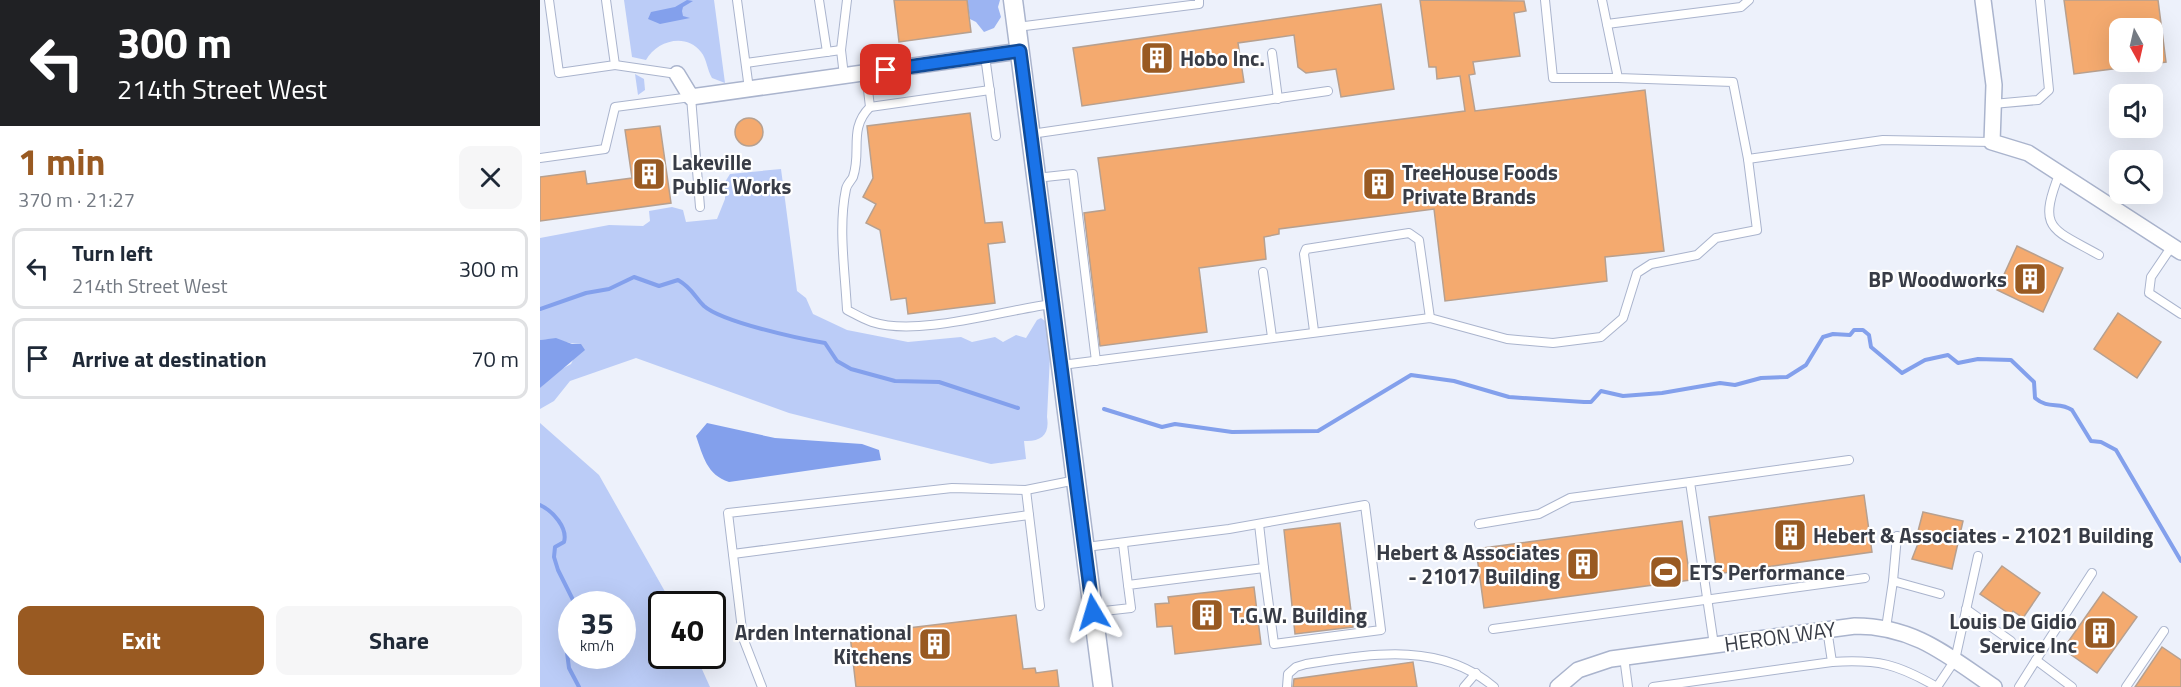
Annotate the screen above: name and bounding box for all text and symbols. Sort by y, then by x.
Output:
text: 300 m [117,10,232,74]
north arrow [2109,18,2163,72]
map controls [2109,18,2163,204]
icon: left [18,24,96,102]
building icon: Hobo Inc. [1139,40,1175,76]
place label: Hobo Inc. [1180,42,1265,74]
pin [860,44,911,95]
icon: arrive [869,53,902,86]
text: 214th Street West [117,68,327,109]
button: sound [2109,84,2163,138]
text: 1 min [18,134,105,189]
button: close [459,146,522,209]
place label: Lakeville Public Works [672,146,791,202]
button: search [2109,150,2163,204]
building icon: Lakeville Public Works [631,156,667,192]
place label: TreeHouse Foods Private Brands [1402,156,1558,212]
building icon: TreeHouse Foods Private Brands [1361,166,1397,202]
text: 370 m · 21:27 [18,184,135,215]
text: Turn left [72,236,153,270]
icon: left [21,252,54,285]
text: 300 m [459,252,519,286]
building icon: BP Woodworks [2012,261,2048,297]
place label: BP Woodworks [1868,263,2007,295]
text: 214th Street West [72,270,227,301]
icon: arrive [21,342,54,375]
text: Arrive at destination [72,342,267,376]
text: 70 m [471,342,519,376]
building icon: Hebert & Associates - 21021 Building [1772,517,1808,553]
place label: Hebert & Associates - 21021 Building [1813,519,2153,551]
place label: Hebert & Associates - 21017 Building [1376,536,1560,592]
building icon: Hebert & Associates - 21017 Building [1565,546,1601,582]
sports icon: ETS Performance [1648,554,1684,590]
place label: ETS Performance [1689,556,1845,588]
position arrow [1061,580,1125,644]
speed limit sign: 40 [648,591,726,669]
building icon: T.G.W. Building [1189,597,1225,633]
place label: T.G.W. Building [1230,599,1367,631]
text: 35 [580,600,614,646]
place label: Louis De Gidio Service Inc [1949,605,2077,661]
button: Exit [18,606,264,675]
button: Share [276,606,522,675]
street label: HERON WAY [1722,612,1839,660]
building icon: Louis De Gidio Service Inc [2082,615,2118,651]
place label: Arden International Kitchens [735,616,912,672]
building icon: Arden International Kitchens [917,626,953,662]
text: km/h [580,634,614,657]

